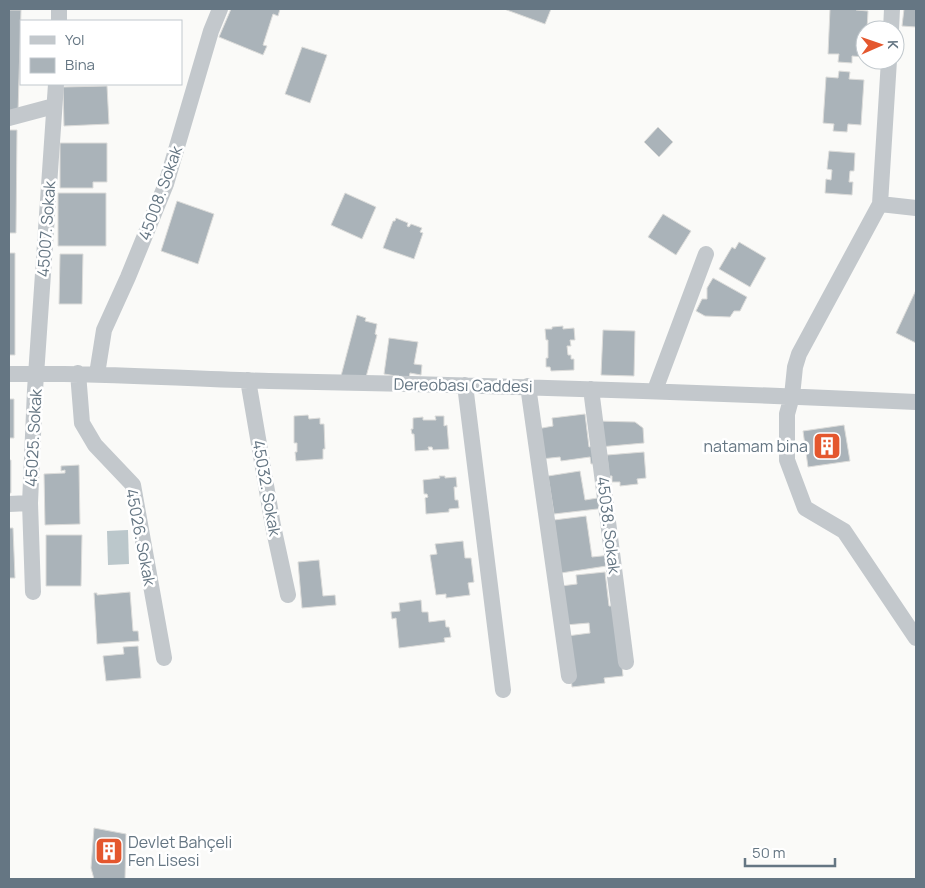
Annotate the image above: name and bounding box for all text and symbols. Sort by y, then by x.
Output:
legend [20,20,182,85]
north arrow [855,20,905,70]
text: Yol [65,29,85,50]
text: K [884,40,903,50]
text: Bina [65,54,95,75]
street label: 45008. Sokak [133,142,188,243]
street label: 45007. Sokak [32,179,60,278]
street label: Dereobası Caddesi [393,373,533,397]
street label: 45025. Sokak [19,387,47,488]
building icon: natamam bina [812,431,842,461]
place label: natamam bina [703,435,808,457]
street label: 45032. Sokak [248,438,287,539]
street label: 45038. Sokak [592,475,626,576]
street label: 45026. Sokak [121,486,161,589]
place label: Devlet Bahçeli Fen Lisesi [128,831,232,871]
building icon: Devlet Bahçeli Fen Lisesi [94,836,124,866]
scale bar [745,836,835,868]
text: 50 m [752,842,786,863]

